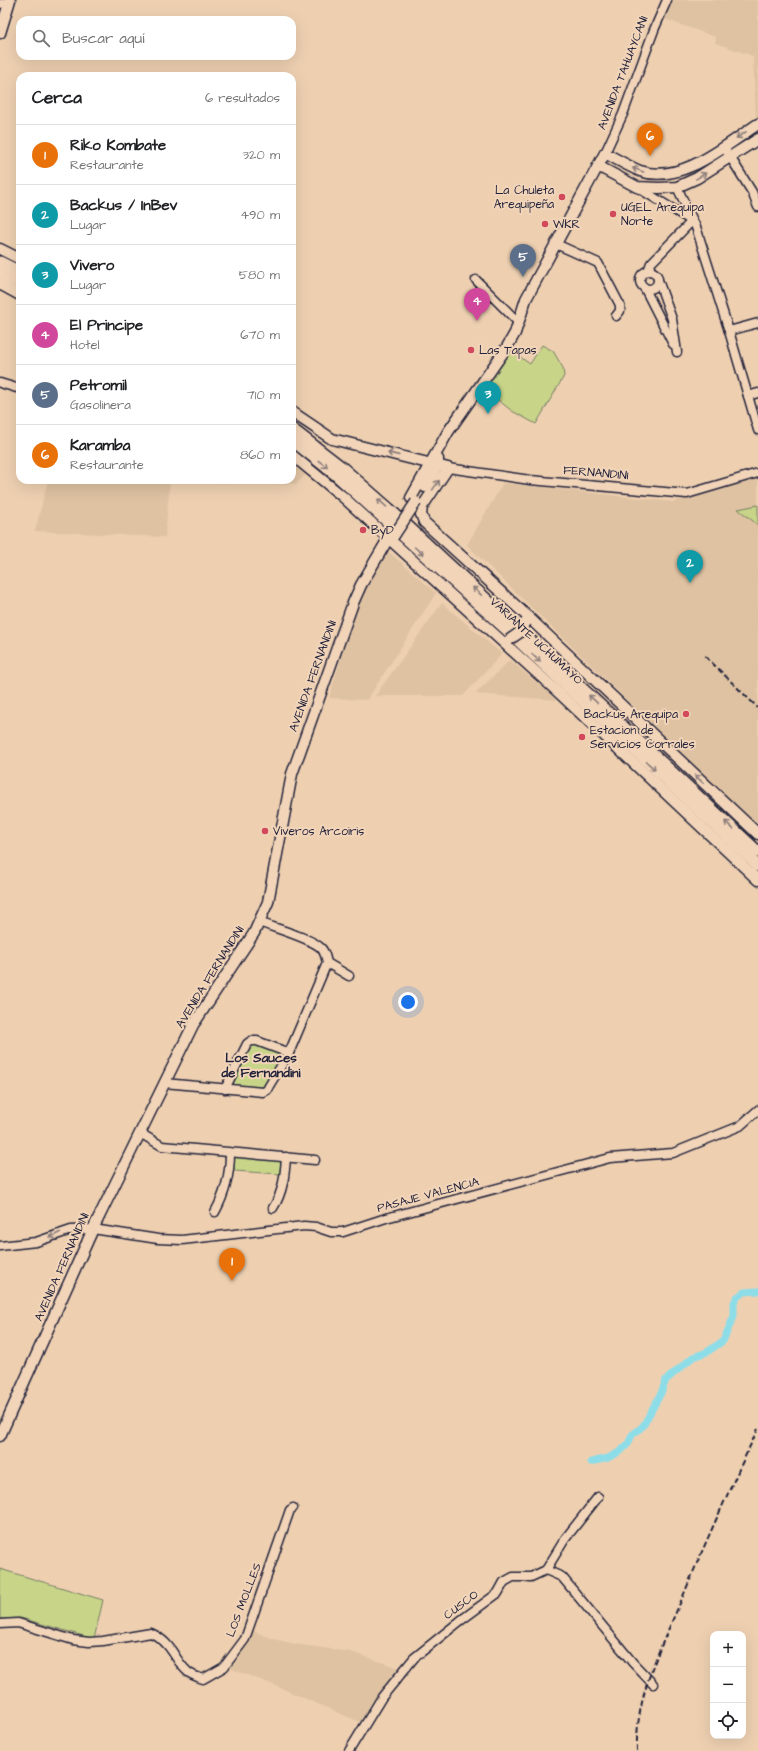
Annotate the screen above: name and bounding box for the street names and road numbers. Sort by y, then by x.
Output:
street label: AVENIDA TAHUAYCANI [593,13,653,132]
street label: FERNANDINI [563,462,630,484]
street label: VARIANTE UCHUMAYO [486,593,586,689]
street label: AVENIDA FERNANDINI [285,618,341,734]
street label: AVENIDA FERNANDINI [172,922,248,1031]
street label: PASAJE VALENCIA [375,1173,481,1217]
street label: AVENIDA FERNANDINI [30,1210,94,1324]
street label: LOS MOLLES [222,1560,266,1640]
street label: CUSCO [440,1586,482,1624]

